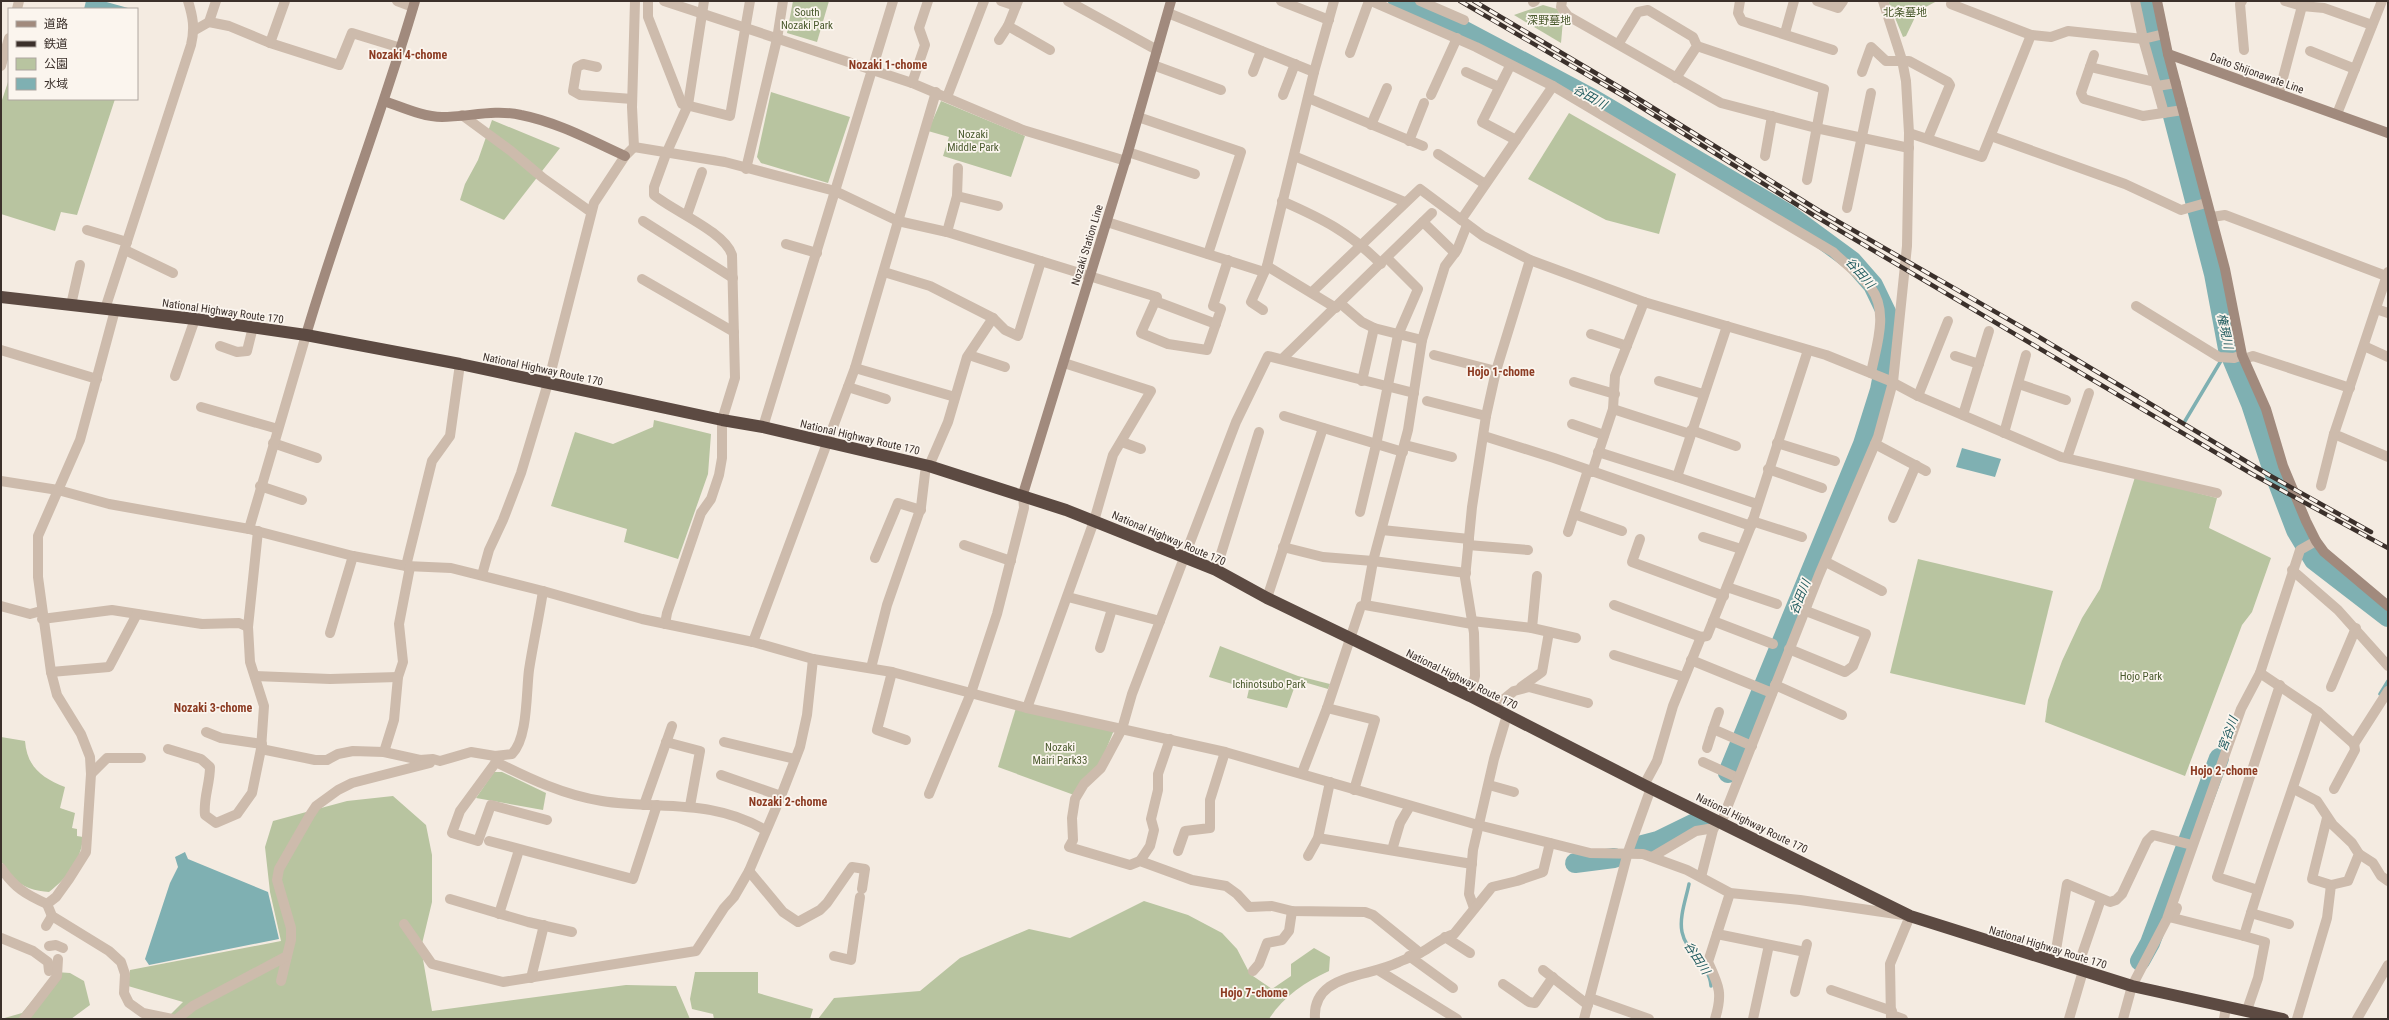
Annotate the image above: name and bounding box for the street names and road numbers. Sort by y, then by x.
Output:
street label: Daito Shijonawate Line [2208,50,2306,97]
street label: Nozaki Station Line [1069,203,1106,287]
street label: National Highway Route 170 [161,297,284,326]
street label: National Highway Route 170 [482,350,604,389]
street label: National Highway Route 170 [799,417,921,458]
street label: National Highway Route 170 [1110,509,1228,568]
street label: National Highway Route 170 [1404,647,1520,712]
street label: National Highway Route 170 [1694,791,1810,856]
street label: National Highway Route 170 [1987,923,2108,972]

